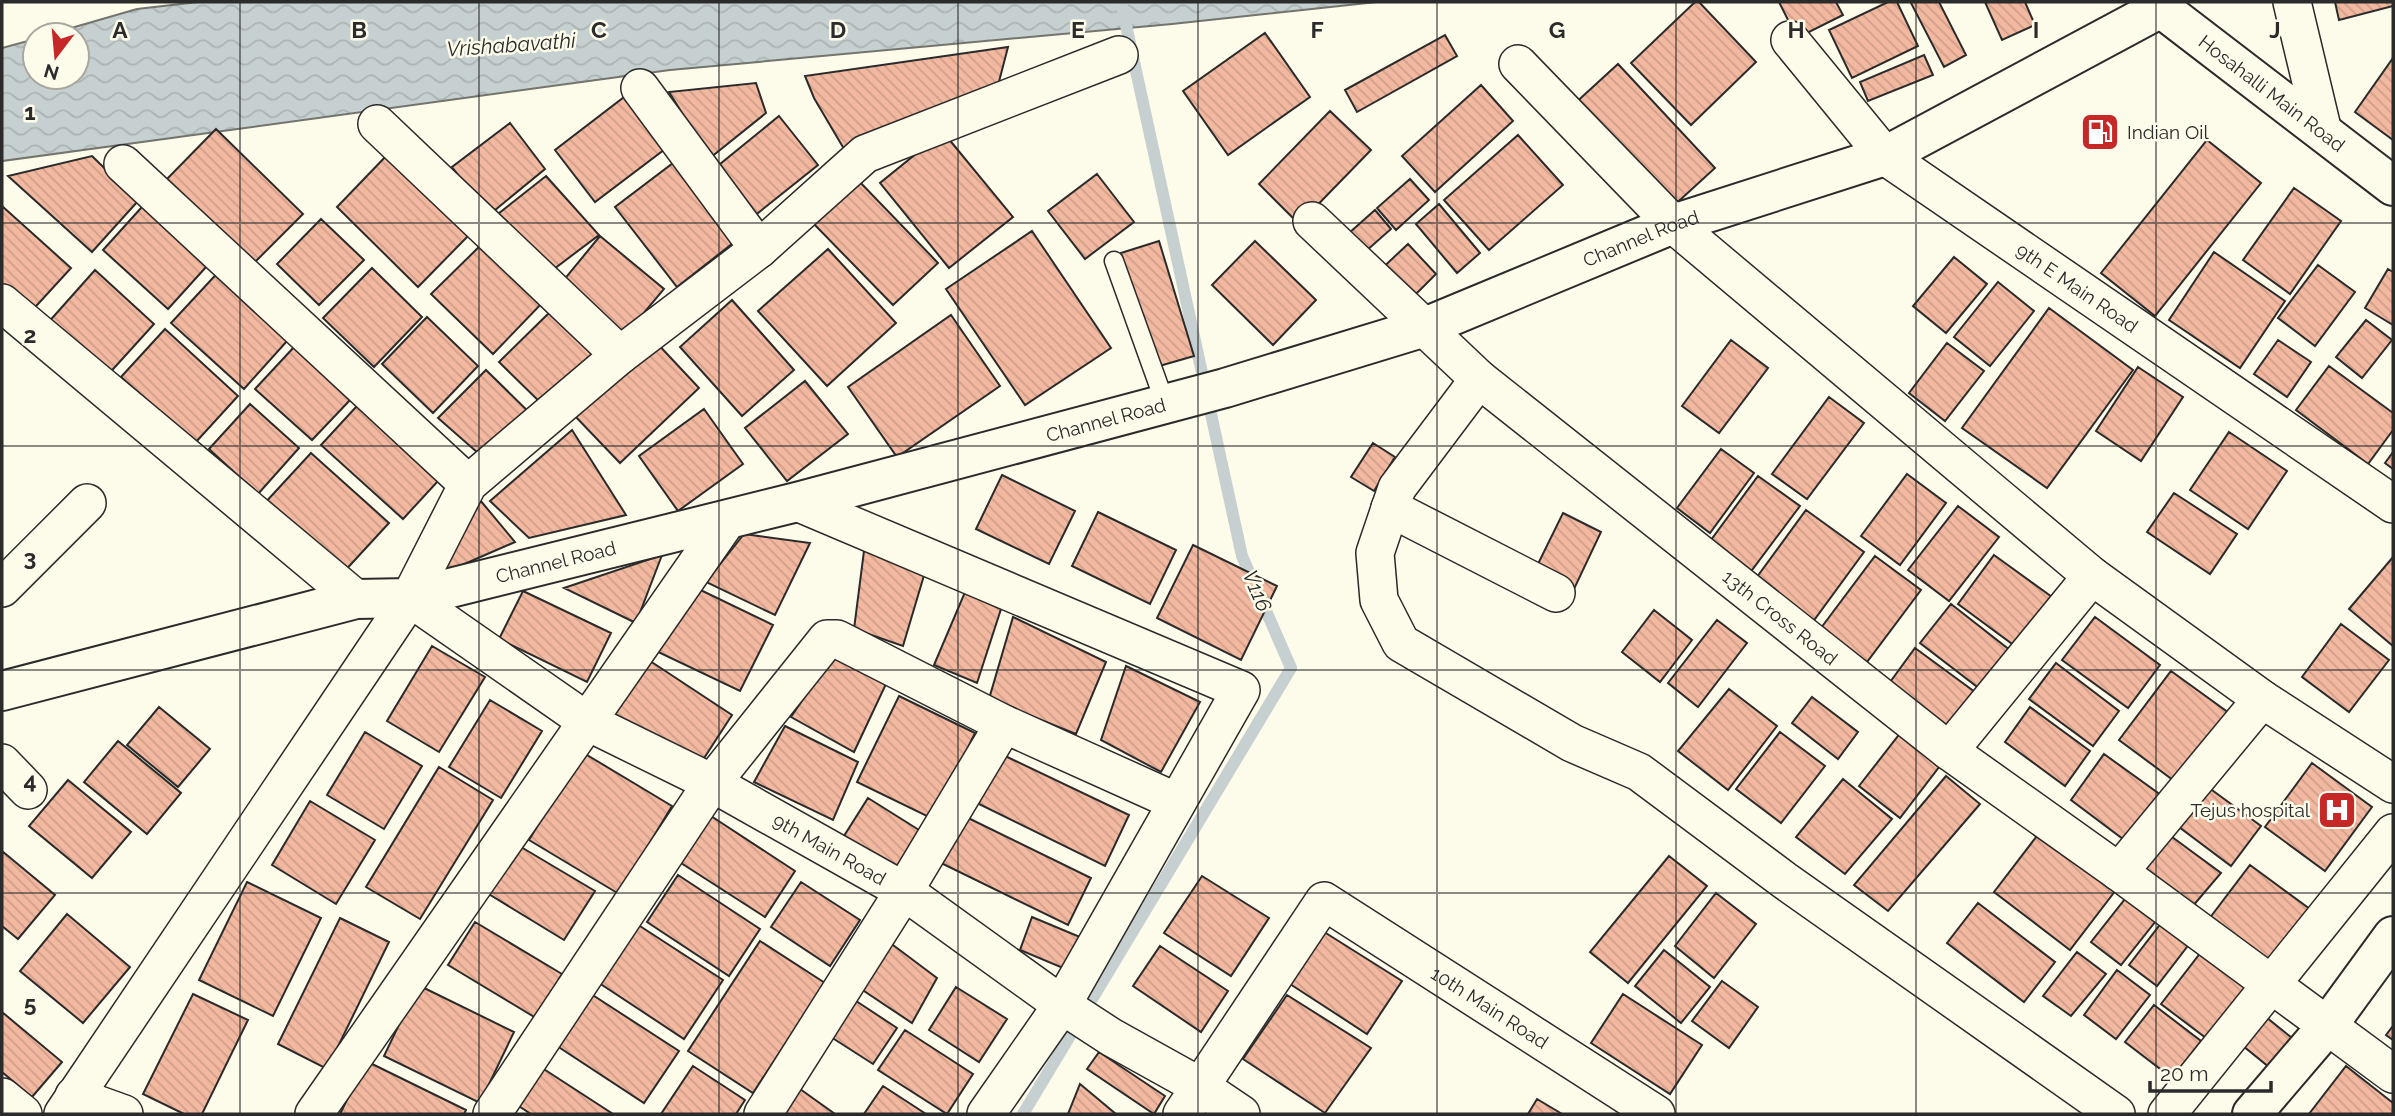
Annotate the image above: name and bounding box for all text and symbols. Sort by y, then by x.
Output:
text: A [112,16,128,43]
text: B [351,16,367,43]
text: C [591,16,607,43]
text: D [830,16,846,43]
text: E [1071,16,1085,43]
text: F [1310,16,1324,43]
text: G [1549,16,1565,43]
text: H [1787,16,1805,43]
text: I [2033,16,2039,43]
text: J [2269,16,2281,43]
north arrow [21,21,91,91]
water label: Vrishabavathi [446,27,577,61]
street label: Hosahalli Main Road [2195,30,2349,156]
text: N [41,60,61,85]
text: 1 [24,98,36,125]
fuel station icon: Indian Oil [2079,111,2121,153]
place label: Indian Oil [2127,121,2209,143]
street label: Channel Road [1580,205,1701,271]
street label: 9th E Main Road [2012,238,2142,337]
text: 2 [24,321,36,348]
street label: Channel Road [1044,393,1168,446]
street label: Channel Road [494,536,618,587]
text: 3 [24,544,36,571]
street label: 13th Cross Road [1718,565,1842,670]
water label: V116 [1238,566,1278,616]
text: 4 [23,767,37,794]
hospital icon: Tejus hospital [2316,789,2358,831]
place label: Tejus hospital [2190,799,2311,821]
street label: 9th Main Road [769,809,890,890]
street label: 10th Main Road [1427,962,1552,1053]
text: 5 [24,990,37,1017]
scale bar [2150,1050,2271,1094]
text: 20 m [2160,1061,2208,1086]

